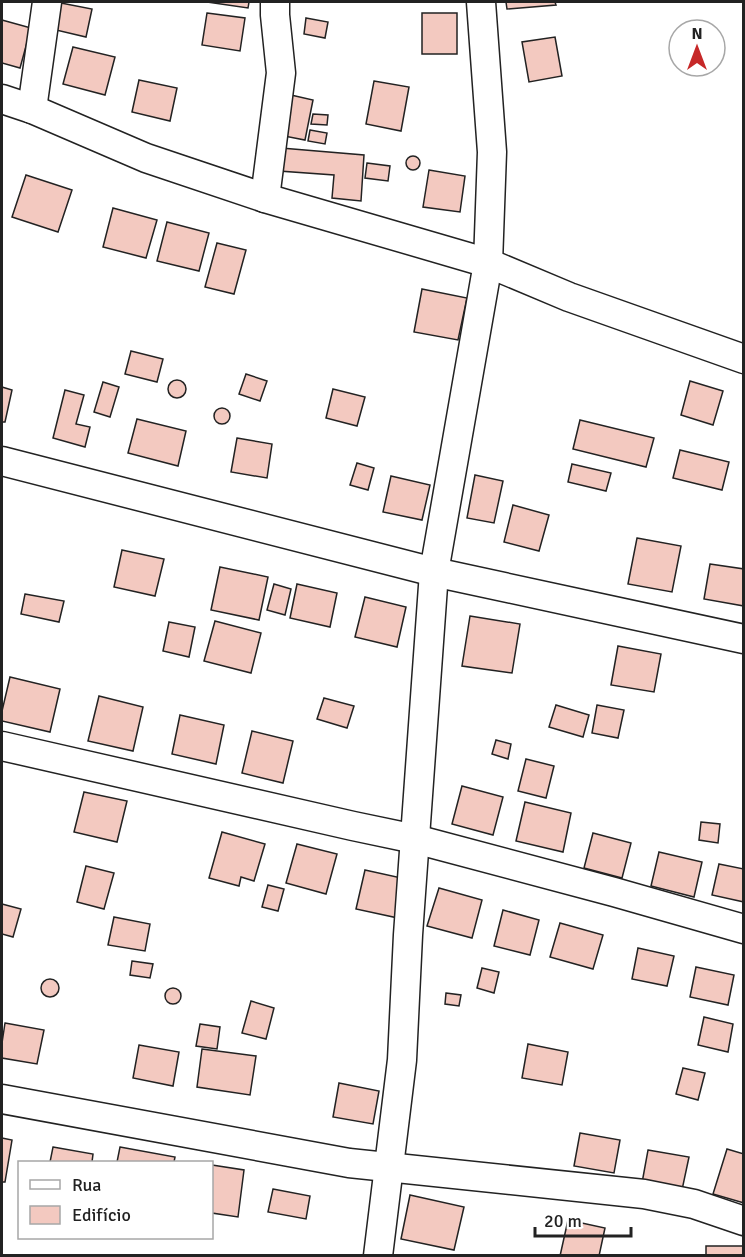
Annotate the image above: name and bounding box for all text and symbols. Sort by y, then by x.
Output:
north arrow [667,18,727,78]
text: N [691,24,703,44]
legend [18,1161,213,1239]
text: Rua [72,1174,101,1196]
scale bar [535,1200,631,1238]
text: Edifício [72,1204,131,1226]
text: 20 m [544,1210,582,1232]

